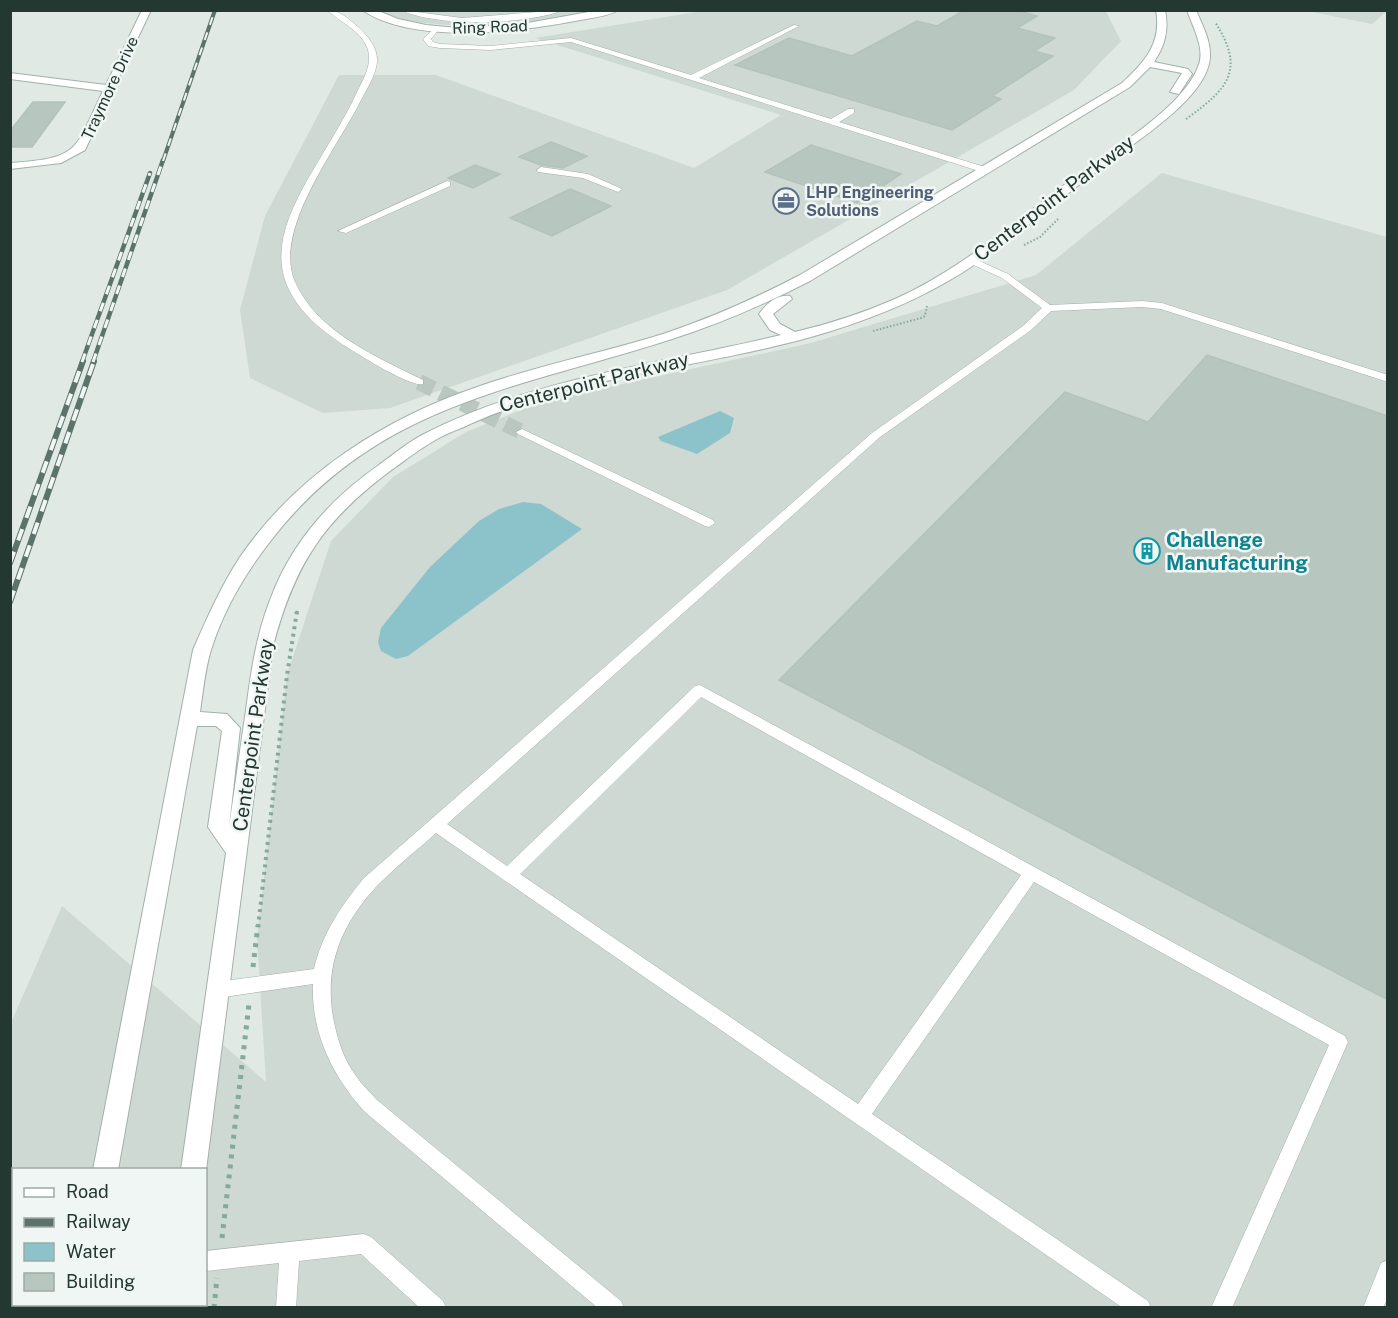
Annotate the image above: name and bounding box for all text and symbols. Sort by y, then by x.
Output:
street label: Ring Road [452,16,528,38]
street label: Traymore Drive [78,33,142,143]
street label: Centerpoint Parkway [969,130,1139,266]
place label: LHP Engineering Solutions [806,183,934,220]
office icon: LHP Engineering Solutions [771,186,801,216]
street label: Centerpoint Parkway [497,347,692,417]
place label: Challenge Manufacturing [1166,528,1308,575]
building icon: Challenge Manufacturing [1132,536,1162,566]
street label: Centerpoint Parkway [228,637,278,833]
legend [12,1168,207,1306]
text: Road [66,1181,109,1202]
text: Railway [66,1211,131,1232]
text: Water [66,1241,116,1262]
text: Building [66,1271,135,1292]

